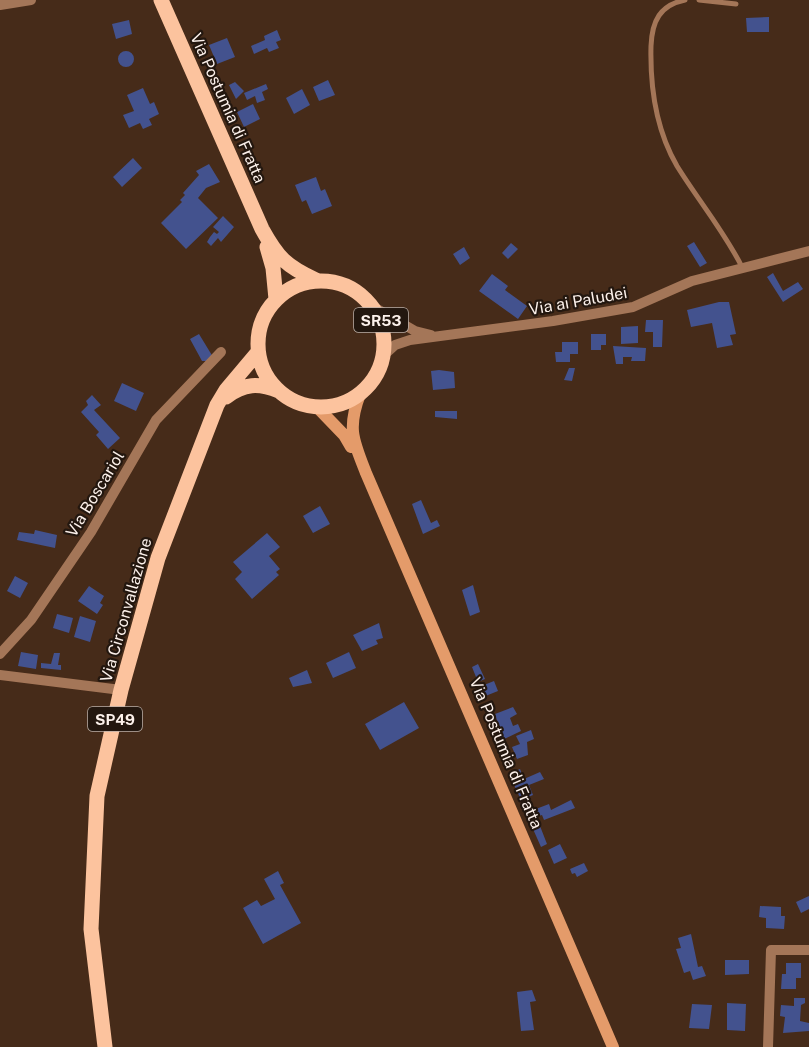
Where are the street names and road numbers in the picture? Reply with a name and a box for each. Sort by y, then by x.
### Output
street label: Via Postumia di Fratta [186,30,270,186]
street label: Via ai Paludei [527,283,629,319]
road number: SR53 [354,308,408,332]
street label: Via Boscariol [62,447,128,540]
street label: Via Circonvallazione [96,536,156,684]
street label: Via Postumia di Fratta [466,675,546,831]
road number: SP49 [88,707,142,731]

